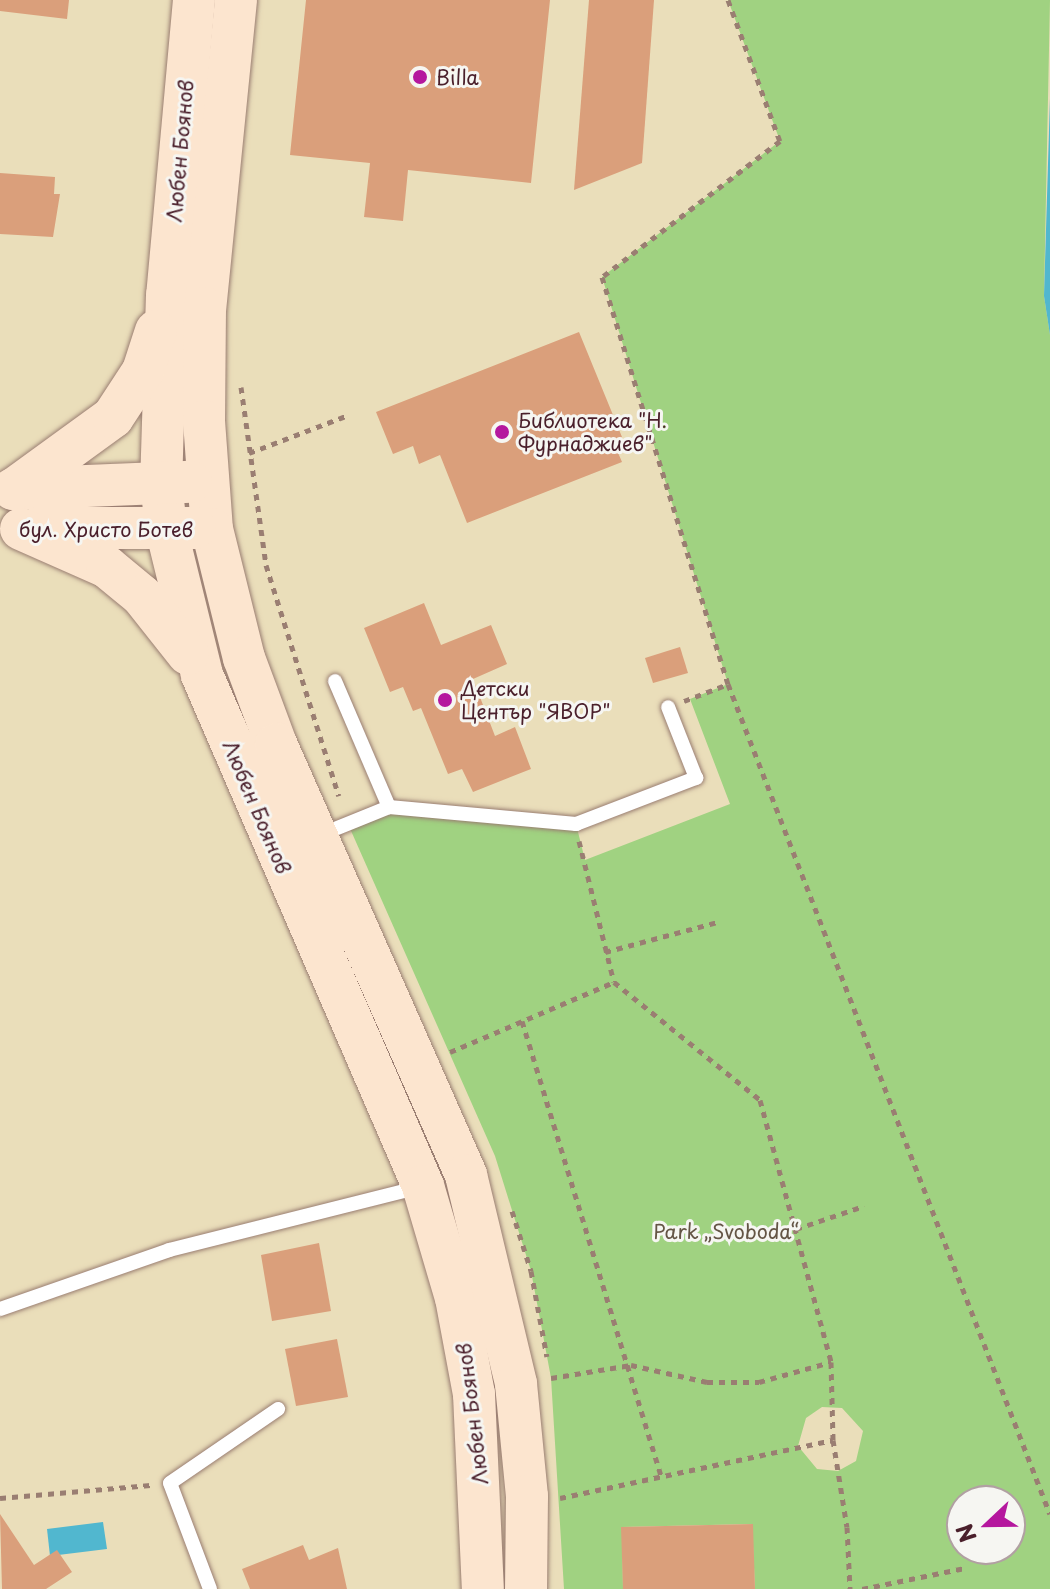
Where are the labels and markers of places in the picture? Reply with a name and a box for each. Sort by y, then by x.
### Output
place label: Billa [436,65,479,89]
marker: Billa [411,68,429,86]
place label: Библиотека "Н. Фурнаджиев" [518,408,667,455]
marker: Библиотека "Н. Фурнаджиев" [493,423,511,441]
place label: Детски Център "ЯВОР" [461,676,611,723]
marker: Детски Център "ЯВОР" [436,691,454,709]

